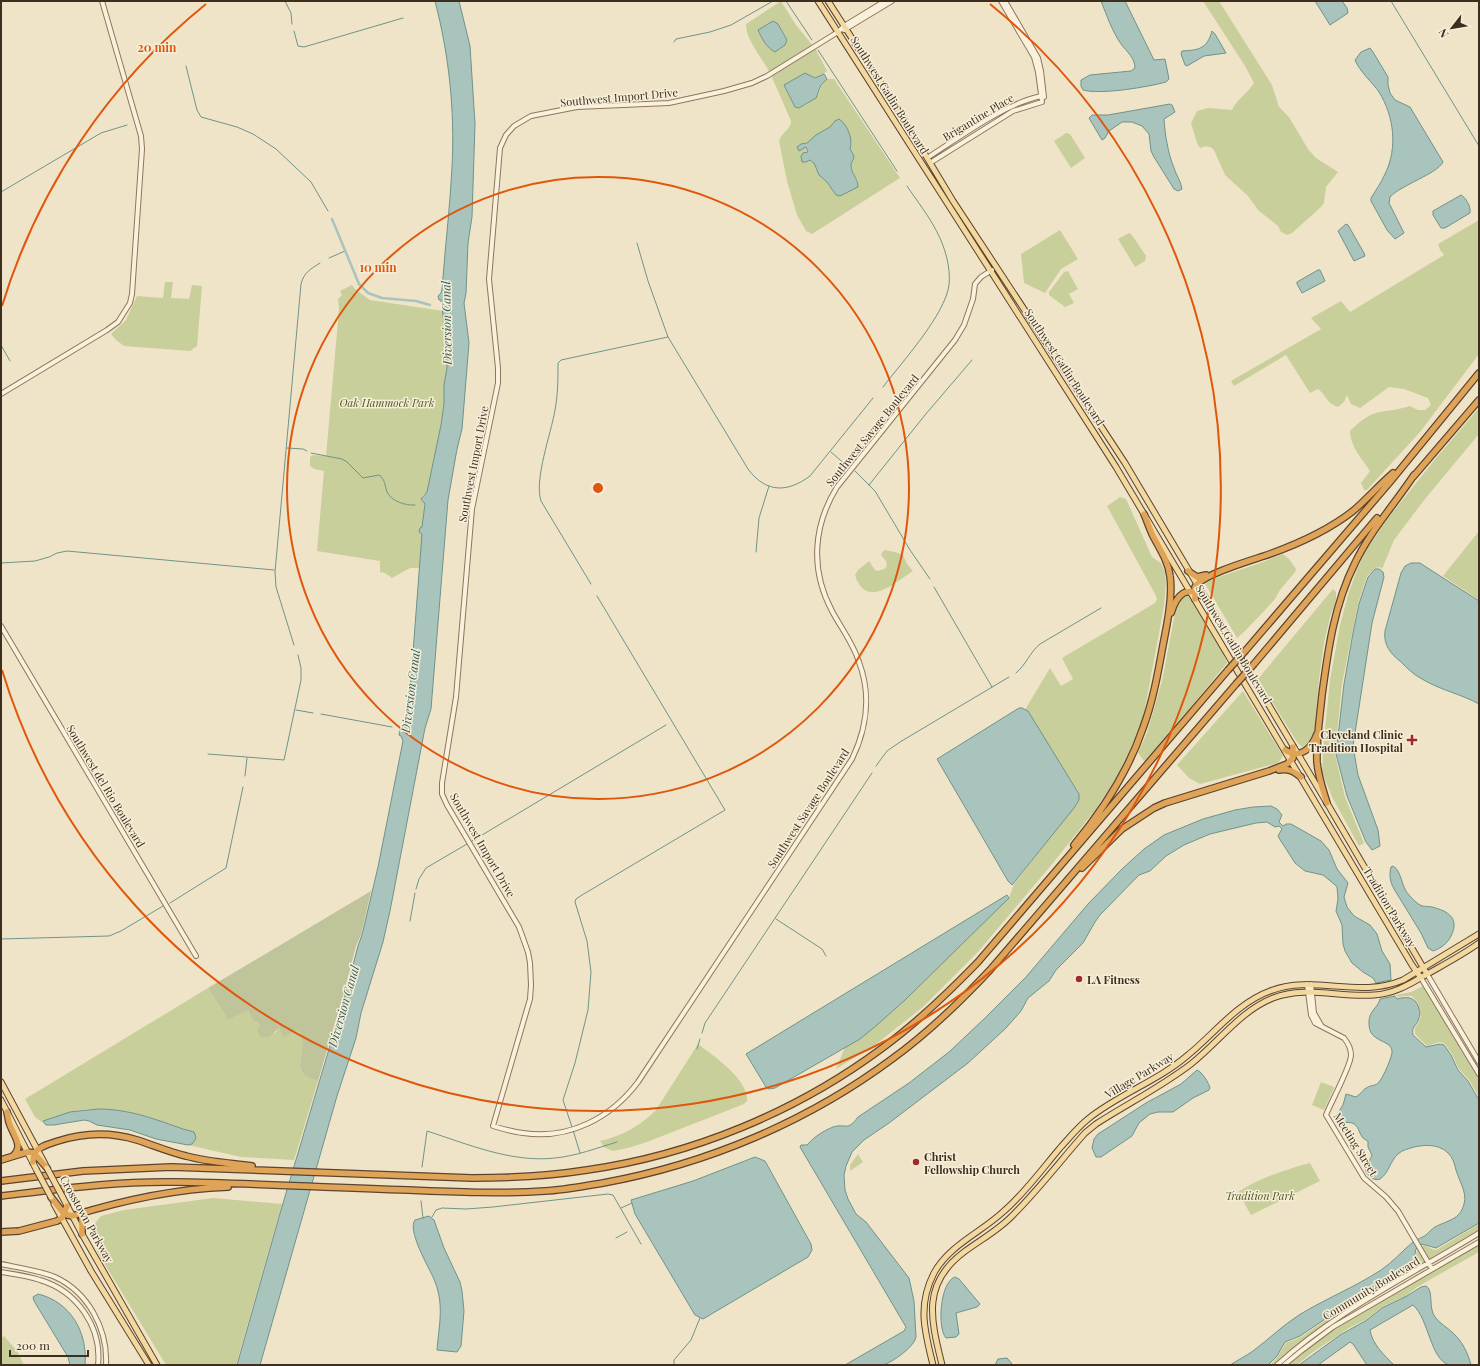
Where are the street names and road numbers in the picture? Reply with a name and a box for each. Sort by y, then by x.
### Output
street label: Southwest Gatlin Boulevard [848,33,933,157]
street label: Southwest Import Drive [560,84,679,110]
street label: Brigantine Place [940,90,1017,144]
street label: Southwest Gatlin Boulevard [1022,306,1109,429]
street label: Southwest Savage Boulevard [822,370,922,489]
street label: Southwest Import Drive [454,404,492,523]
street label: Southwest Gatlin Boulevard [1192,582,1276,707]
street label: Southwest del Rio Boulevard [63,722,149,851]
street label: Southwest Savage Boulevard [764,745,853,871]
street label: Southwest Import Drive [447,790,519,900]
street label: Tradition Parkway [1360,864,1420,950]
street label: Village Parkway [1101,1048,1176,1102]
street label: Meeting Street [1331,1109,1382,1179]
street label: Crosstown Parkway [57,1173,117,1266]
street label: Community Boulevard [1320,1253,1423,1323]

